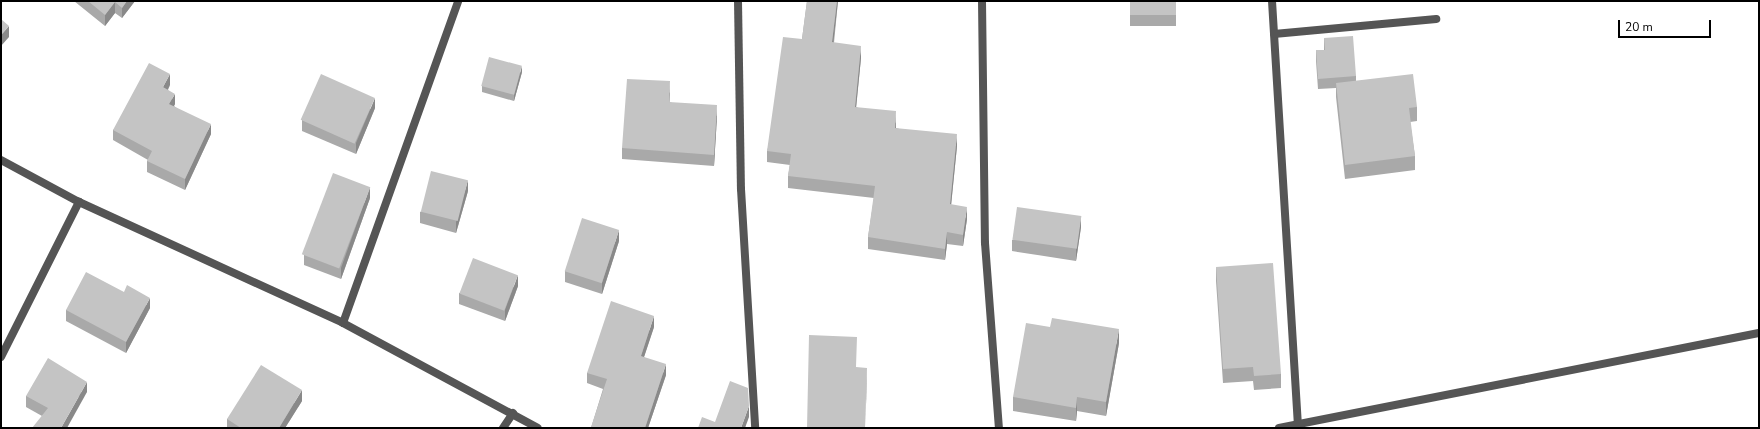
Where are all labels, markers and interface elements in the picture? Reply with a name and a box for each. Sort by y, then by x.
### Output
scale bar [1620,12,1713,38]
text: 20 m [1625,19,1653,35]

